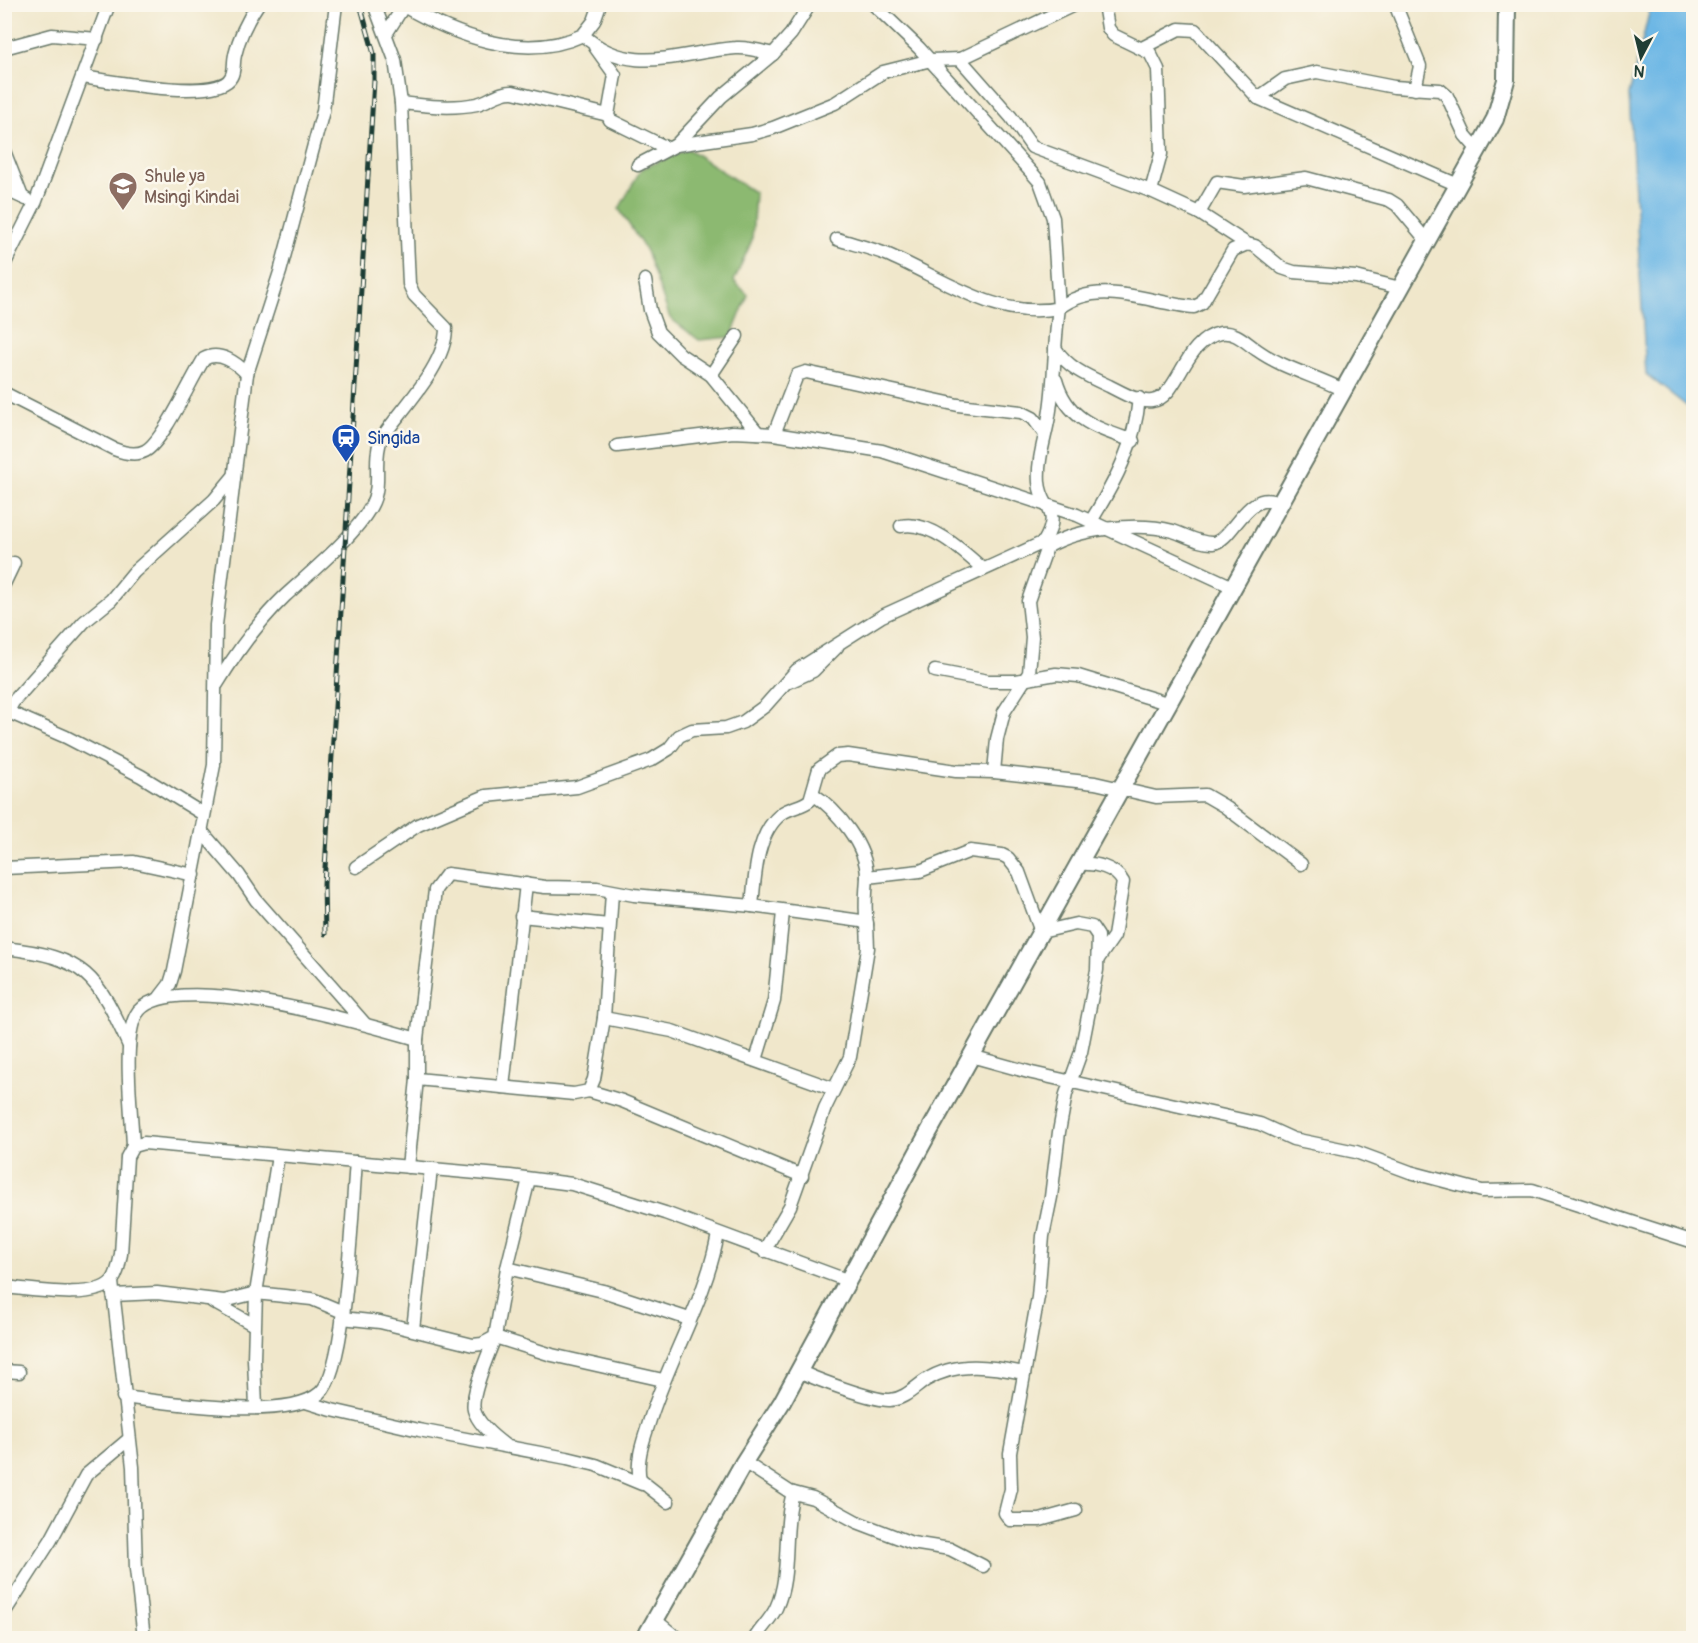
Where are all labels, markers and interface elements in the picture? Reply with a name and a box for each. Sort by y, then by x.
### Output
north arrow [1611,27,1671,87]
text: N [1633,60,1646,81]
place label: Shule ya Msingi Kindai [144,165,239,209]
school or university icon: Shule ya Msingi Kindai [107,170,139,212]
station icon: Singida [330,422,362,464]
place label: Singida [367,427,420,450]

